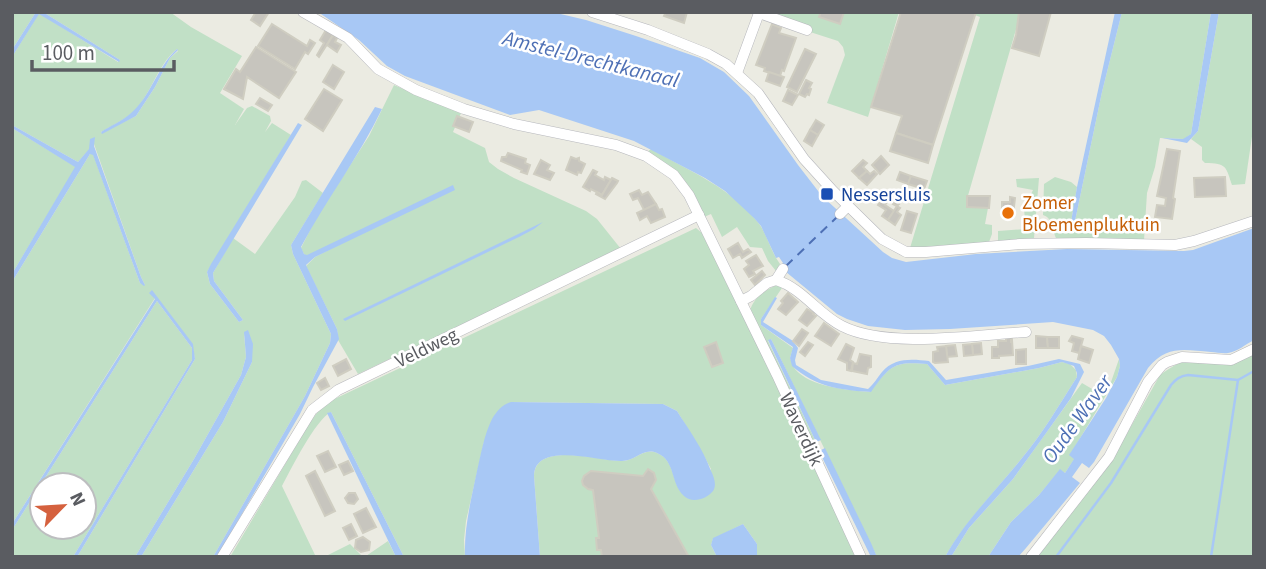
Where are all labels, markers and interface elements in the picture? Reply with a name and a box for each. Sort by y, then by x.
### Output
water label: Amstel-Drechtkanaal [498,22,683,96]
scale bar [32,28,173,72]
text: 100 m [42,38,95,68]
place label: Nessersluis [841,182,930,209]
marker: Nessersluis [819,186,835,202]
place label: Zomer Bloemenpluktuin [1022,190,1160,239]
marker: Zomer Bloemenpluktuin [1000,205,1016,221]
street label: Veldweg [391,321,463,375]
water label: Oude Waver [1034,368,1120,470]
street label: Waverdijk [772,389,830,471]
north arrow [28,471,98,541]
text: N [62,488,92,511]

